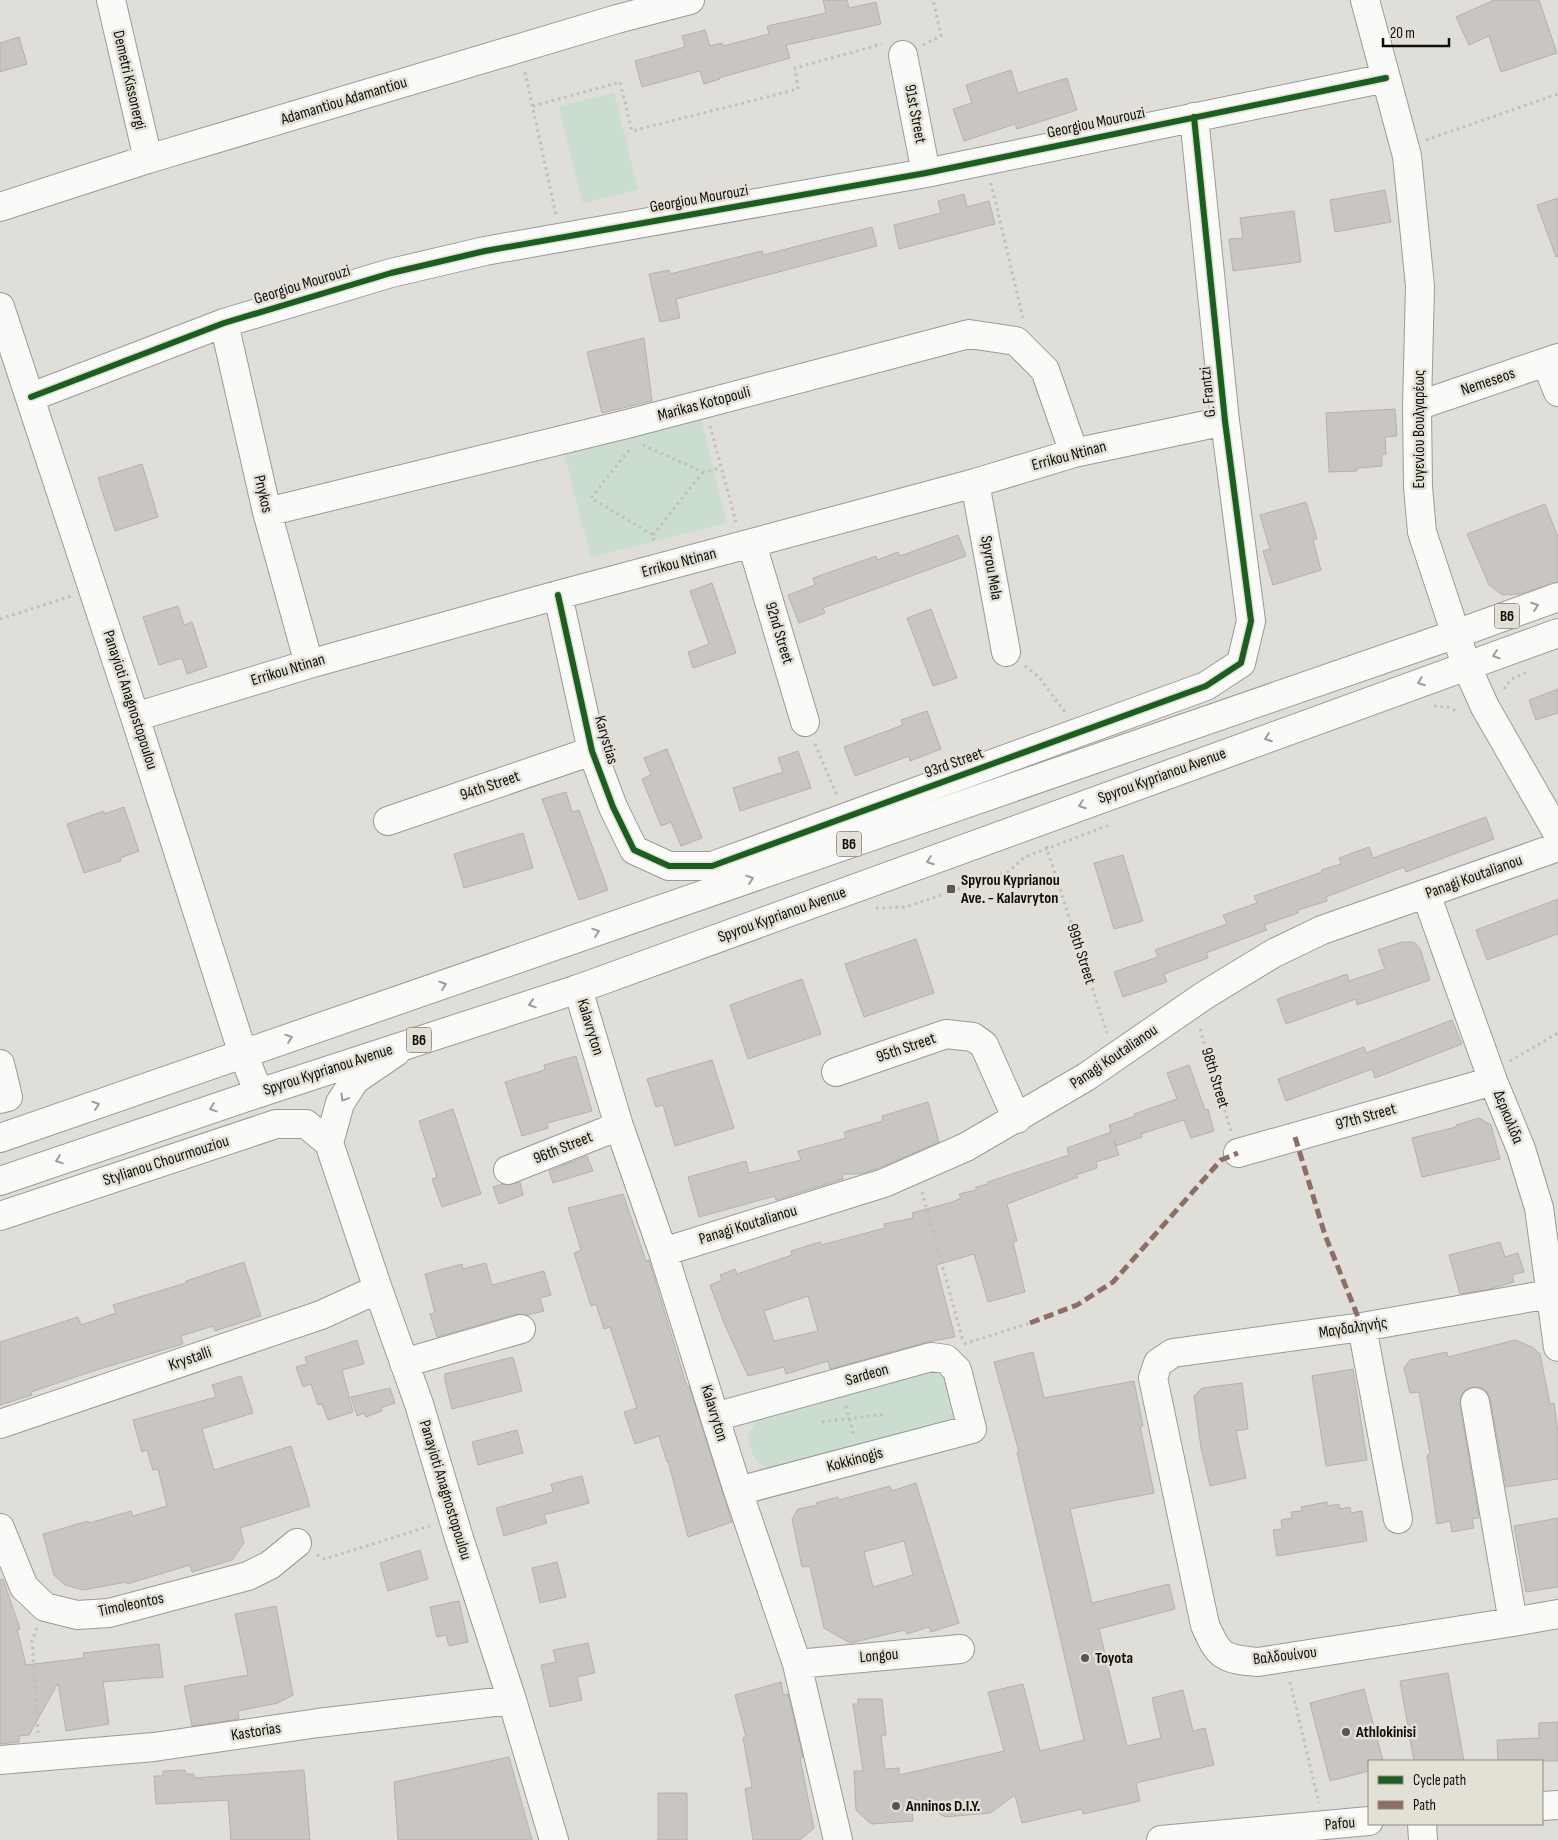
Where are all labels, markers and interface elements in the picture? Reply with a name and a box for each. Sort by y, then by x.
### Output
scale bar [1383,15,1449,47]
text: 20 m [1390,24,1415,43]
street label: Demetri Kissonergi [108,29,150,131]
street label: Adamantiou Adamantiou [278,73,409,129]
street label: 91st Street [900,83,930,145]
street label: Georgiou Mourouzi [1045,103,1147,143]
street label: Georgiou Mourouzi [648,181,750,217]
street label: Georgiou Mourouzi [252,261,352,309]
street label: Nemeseos [1458,364,1518,400]
street label: G. Frantzi [1196,366,1220,418]
street label: Ευγενίου Βουλγαρέως [1410,370,1429,488]
street label: Marikas Kotopouli [656,383,752,425]
street label: Errikou Ntinan [1030,437,1108,475]
street label: Pnykos [249,473,277,515]
street label: Spyrou Mela [976,534,1006,602]
street label: Errikou Ntinan [640,544,718,582]
street label: 92nd Street [761,600,797,666]
one-way arrow [1530,602,1539,612]
road number: B6 [1494,604,1520,628]
street label: Panayioti Anagnostopoulou [99,628,161,772]
one-way arrow [1492,649,1500,659]
street label: Errikou Ntinan [249,650,327,690]
one-way arrow [1417,676,1426,686]
street label: Karystias [590,713,622,767]
one-way arrow [1264,732,1273,742]
street label: 93rd Street [922,744,986,782]
street label: Spyrou Kyprianou Avenue [1095,744,1229,808]
street label: 94th Street [458,767,522,805]
one-way arrow [1079,799,1087,809]
road number: B6 [836,832,862,856]
street label: Panagi Koutalianou [1423,851,1525,903]
one-way arrow [926,855,935,865]
place label: Spyrou Kyprianou Ave. - Kalavryton [960,871,1060,908]
one-way arrow [745,874,753,884]
street label: Spyrou Kyprianou Avenue [715,883,849,947]
marker: Spyrou Kyprianou Ave. - Kalavryton [945,883,957,895]
street label: 99th Street [1062,921,1100,987]
one-way arrow [591,928,600,938]
one-way arrow [438,981,446,991]
street label: Kalavryton [572,997,608,1057]
one-way arrow [528,998,537,1008]
street label: Panagi Koutalianou [1067,1021,1161,1093]
road number: B6 [406,1028,432,1052]
street label: 95th Street [874,1029,938,1067]
one-way arrow [284,1034,293,1044]
street label: Spyrou Kyprianou Avenue [261,1040,395,1100]
street label: 98th Street [1197,1046,1233,1111]
street label: Δερκυλίδα [1489,1088,1527,1147]
one-way arrow [340,1093,350,1102]
street label: 97th Street [1334,1099,1398,1135]
one-way arrow [91,1101,99,1111]
one-way arrow [210,1103,218,1113]
street label: 96th Street [531,1128,595,1168]
street label: Stylianou Chourmouziou [101,1132,231,1190]
one-way arrow [56,1155,64,1165]
street label: Panagi Koutalianou [697,1201,799,1249]
street label: Μαγδαληνής [1318,1313,1388,1343]
street label: Krystalli [166,1343,214,1375]
street label: Sardeon [843,1360,891,1390]
street label: Kalavryton [696,1383,732,1443]
street label: Panayioti Anagnostopoulou [415,1418,475,1562]
street label: Kokkinogis [825,1443,885,1477]
street label: Timoleontos [96,1589,166,1621]
street label: Βαλδουίνου [1252,1643,1318,1669]
street label: Longou [859,1645,899,1667]
place label: Toyota [1095,1649,1133,1668]
marker: Toyota [1079,1652,1091,1664]
street label: Kastorias [230,1719,282,1745]
place label: Athlokinisi [1355,1723,1416,1742]
marker: Athlokinisi [1340,1726,1352,1738]
legend [1368,1760,1543,1825]
text: Cycle path [1413,1771,1466,1790]
text: Path [1413,1796,1436,1815]
place label: Anninos D.I.Y. [905,1797,981,1816]
marker: Anninos D.I.Y. [890,1800,902,1812]
street label: Pafou [1324,1813,1356,1835]

